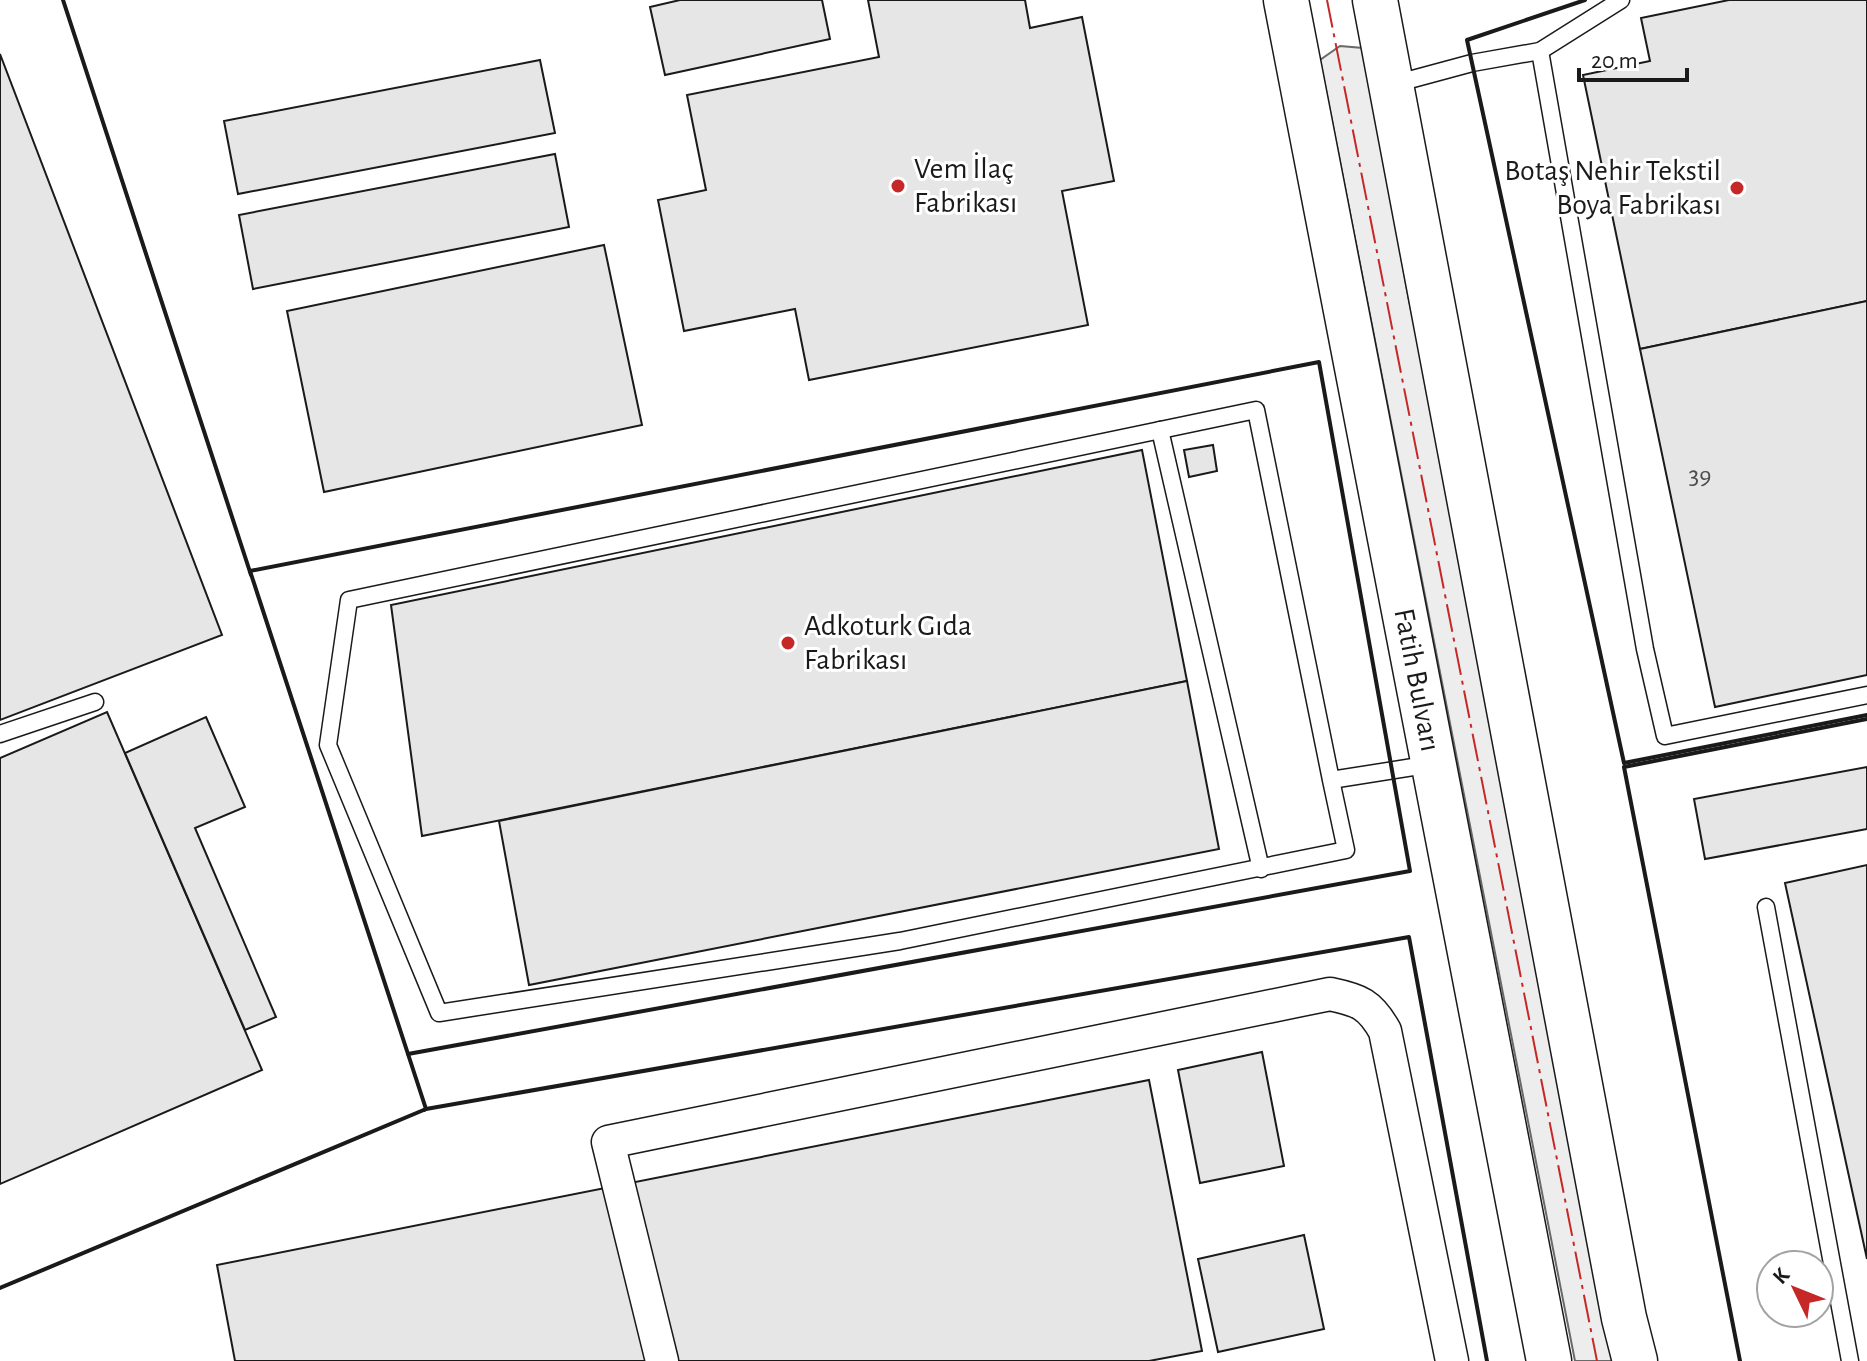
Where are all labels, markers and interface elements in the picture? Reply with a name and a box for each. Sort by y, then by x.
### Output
scale bar [1579,32,1687,82]
text: 20 m [1591,49,1638,73]
place label: Vem İlaç Fabrikası [914,152,1017,218]
place label: Botaş Nehir Tekstil Boya Fabrikası [1504,156,1721,220]
marker: Vem İlaç Fabrikası [889,177,907,195]
marker: Botaş Nehir Tekstil Boya Fabrikası [1728,179,1746,197]
house number: 39 [1689,463,1711,489]
street label: Fatih Bulvarı [1388,606,1446,754]
place label: Adkoturk Gıda Fabrikası [804,611,972,675]
marker: Adkoturk Gıda Fabrikası [779,634,797,652]
north arrow [1755,1249,1835,1329]
text: K [1769,1263,1794,1288]

